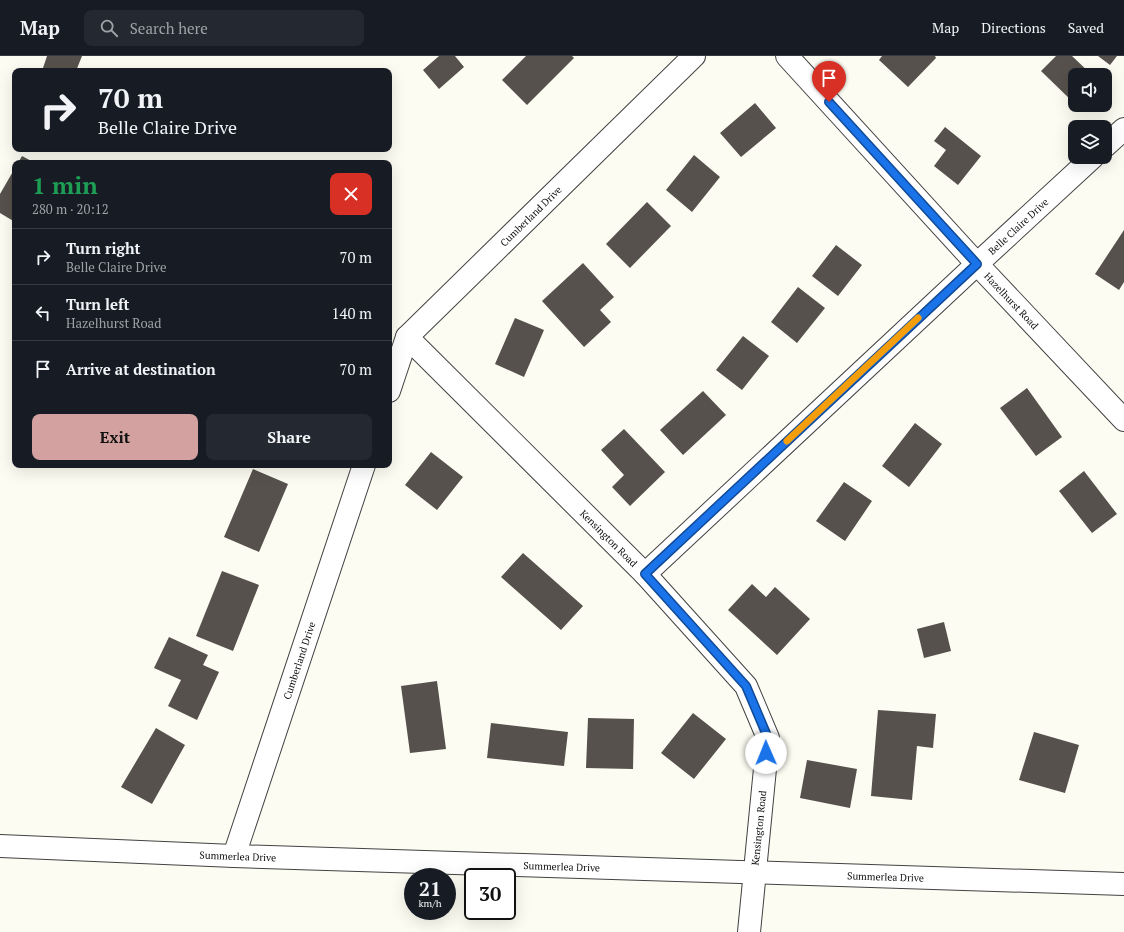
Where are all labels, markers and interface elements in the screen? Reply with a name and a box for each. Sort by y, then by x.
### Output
search box [84,10,364,46]
text: Map [20,15,60,40]
icon: search [98,17,120,39]
text: Search here [130,18,208,38]
text: Map [932,18,959,37]
text: Directions [981,18,1046,37]
text: Saved [1068,18,1104,37]
pin [812,61,846,102]
icon: arrive [818,67,840,89]
map controls [1068,68,1112,164]
button: sound [1068,68,1112,112]
text: 70 m [98,79,163,116]
icon: right [32,84,84,136]
text: Belle Claire Drive [98,115,237,139]
button: layers [1068,120,1112,164]
text: 1 min [32,169,98,201]
button: close [330,173,372,215]
street label: Cumberland Drive [497,183,564,249]
street label: Belle Claire Drive [985,195,1051,257]
text: 280 m · 20:12 [32,200,109,218]
text: Turn right [66,238,141,258]
icon: right [32,246,54,268]
text: 70 m [339,247,372,267]
text: Belle Claire Drive [66,258,167,276]
street label: Hazelhurst Road [982,269,1042,332]
text: Turn left [66,294,130,314]
icon: left [32,302,54,324]
text: 140 m [331,303,372,323]
text: Hazelhurst Road [66,314,161,332]
icon: arrive [32,358,54,380]
text: Arrive at destination [66,359,216,379]
text: 70 m [339,359,372,379]
button: Exit [32,414,198,460]
button: Share [206,414,372,460]
street label: Kensington Road [578,507,641,570]
street label: Cumberland Drive [280,620,318,701]
position arrow [745,732,787,774]
street label: Kensington Road [749,789,769,866]
street label: Summerlea Drive [199,848,276,864]
street label: Summerlea Drive [523,859,600,874]
speed limit sign: 30 [464,868,516,920]
street label: Summerlea Drive [847,869,924,884]
text: 21 [419,875,441,902]
text: km/h [418,897,442,910]

